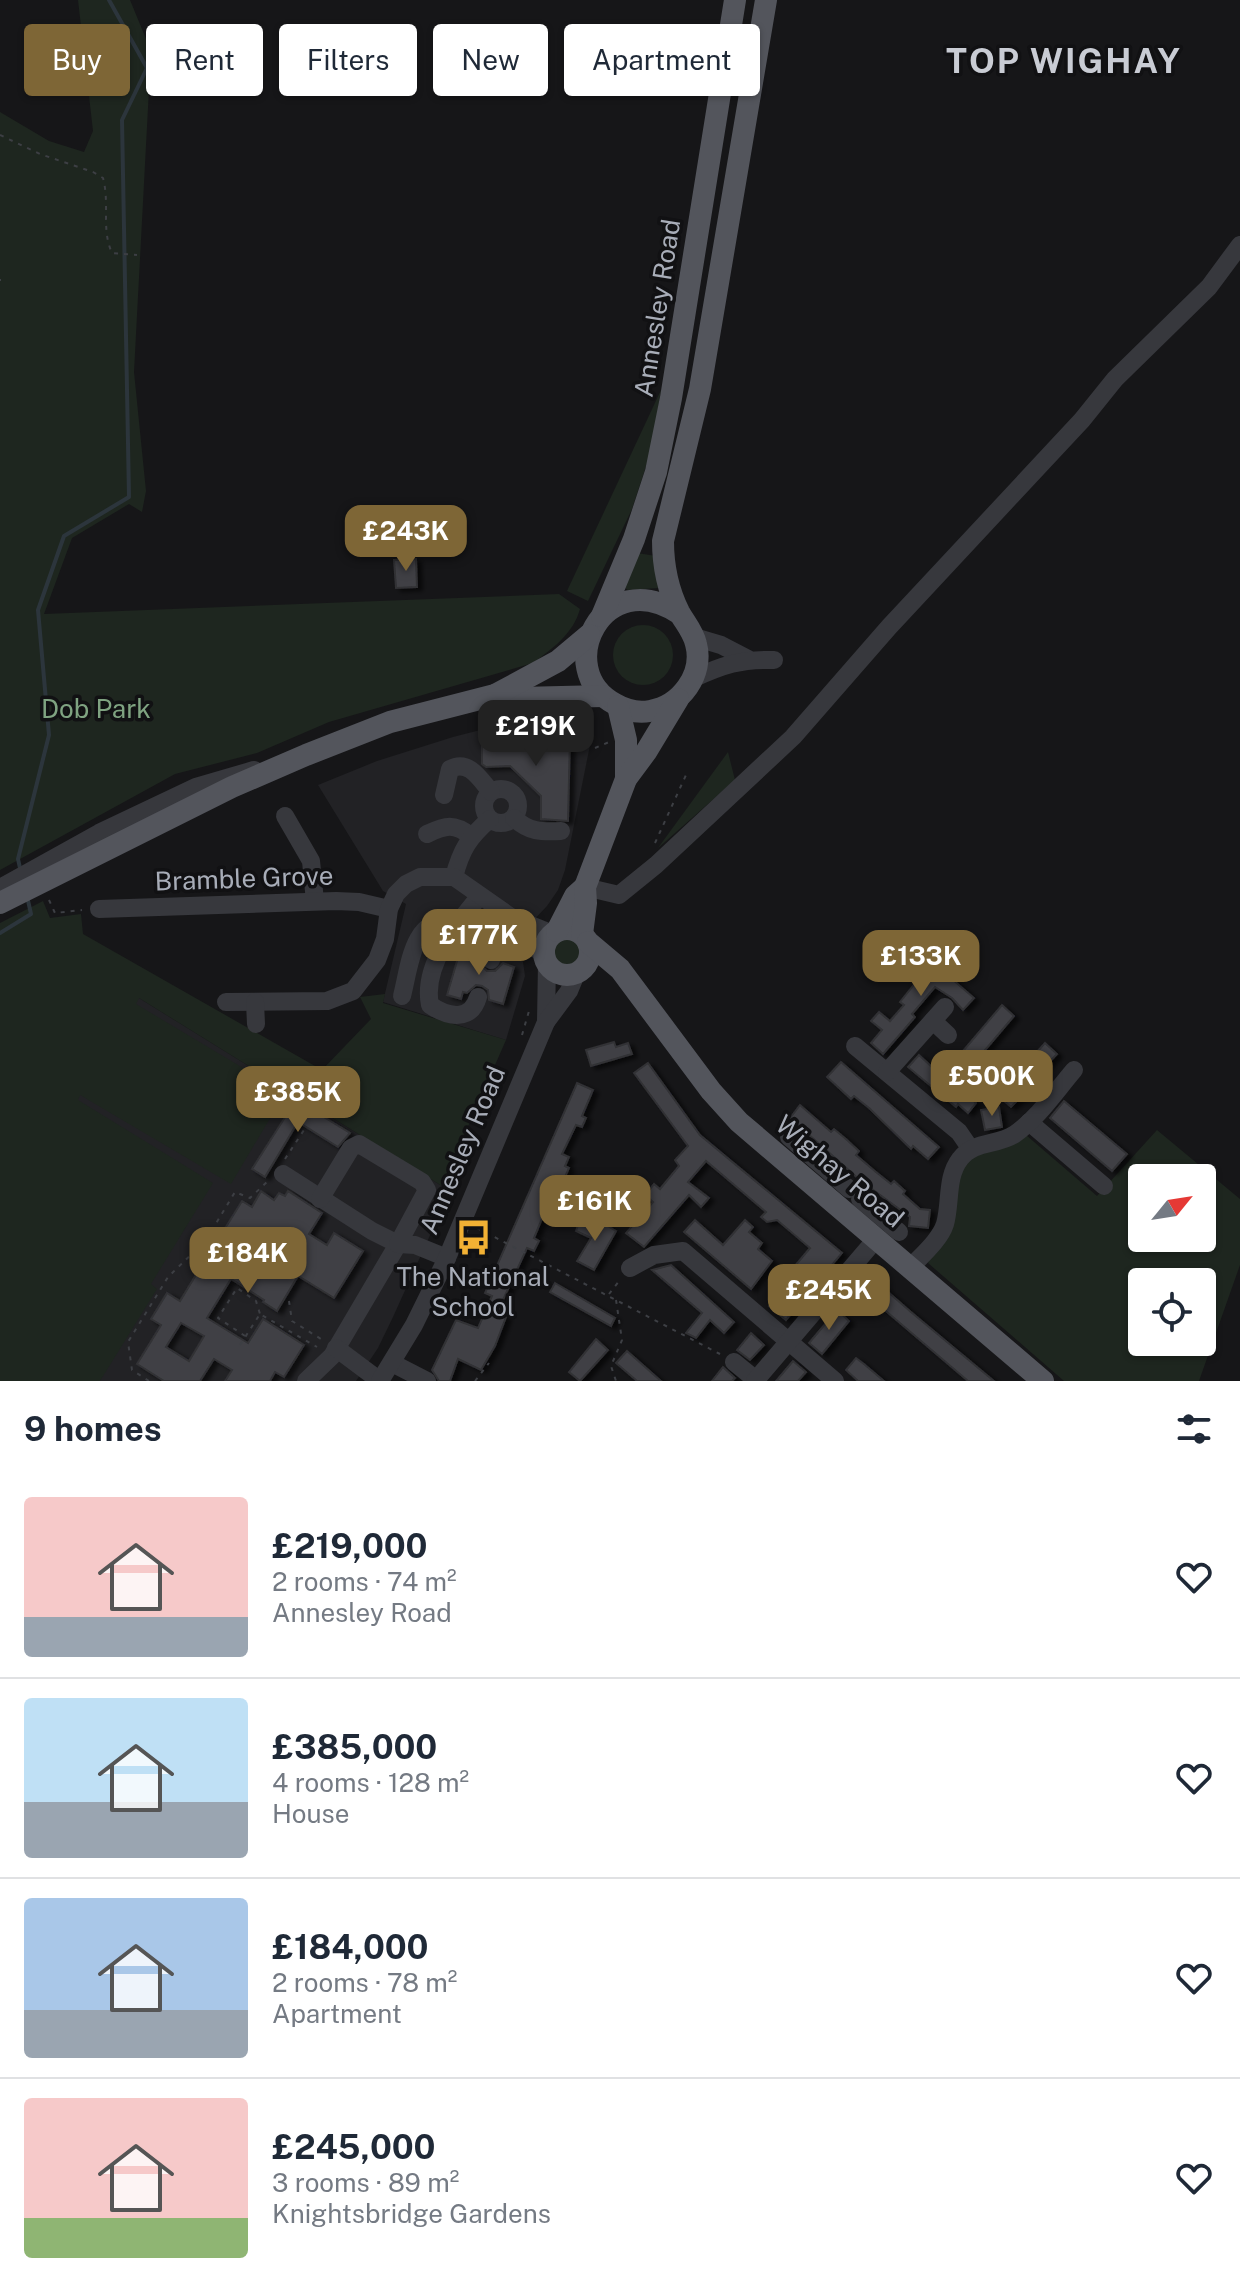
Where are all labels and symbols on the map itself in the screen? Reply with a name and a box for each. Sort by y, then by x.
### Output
district label: TOP WIGHAY [946,41,1182,81]
street label: Annesley Road [628,217,686,399]
pin: £243K [350,505,462,573]
park label: Dob Park [41,693,151,724]
pin: £219K [480,700,592,768]
street label: Bramble Grove [154,859,334,897]
pin: £177K [423,909,535,977]
pin: £133K [865,930,977,998]
pin: £500K [936,1050,1048,1118]
street label: Annesley Road [413,1061,511,1239]
pin: £385K [242,1066,354,1134]
street label: Wighay Road [770,1108,910,1234]
north arrow [1128,1164,1216,1252]
pin: £161K [539,1175,651,1243]
bus stop icon: The National School [454,1218,492,1256]
pin: £184K [192,1227,304,1295]
place label: The National School [396,1261,550,1322]
pin: £245K [773,1264,885,1332]

